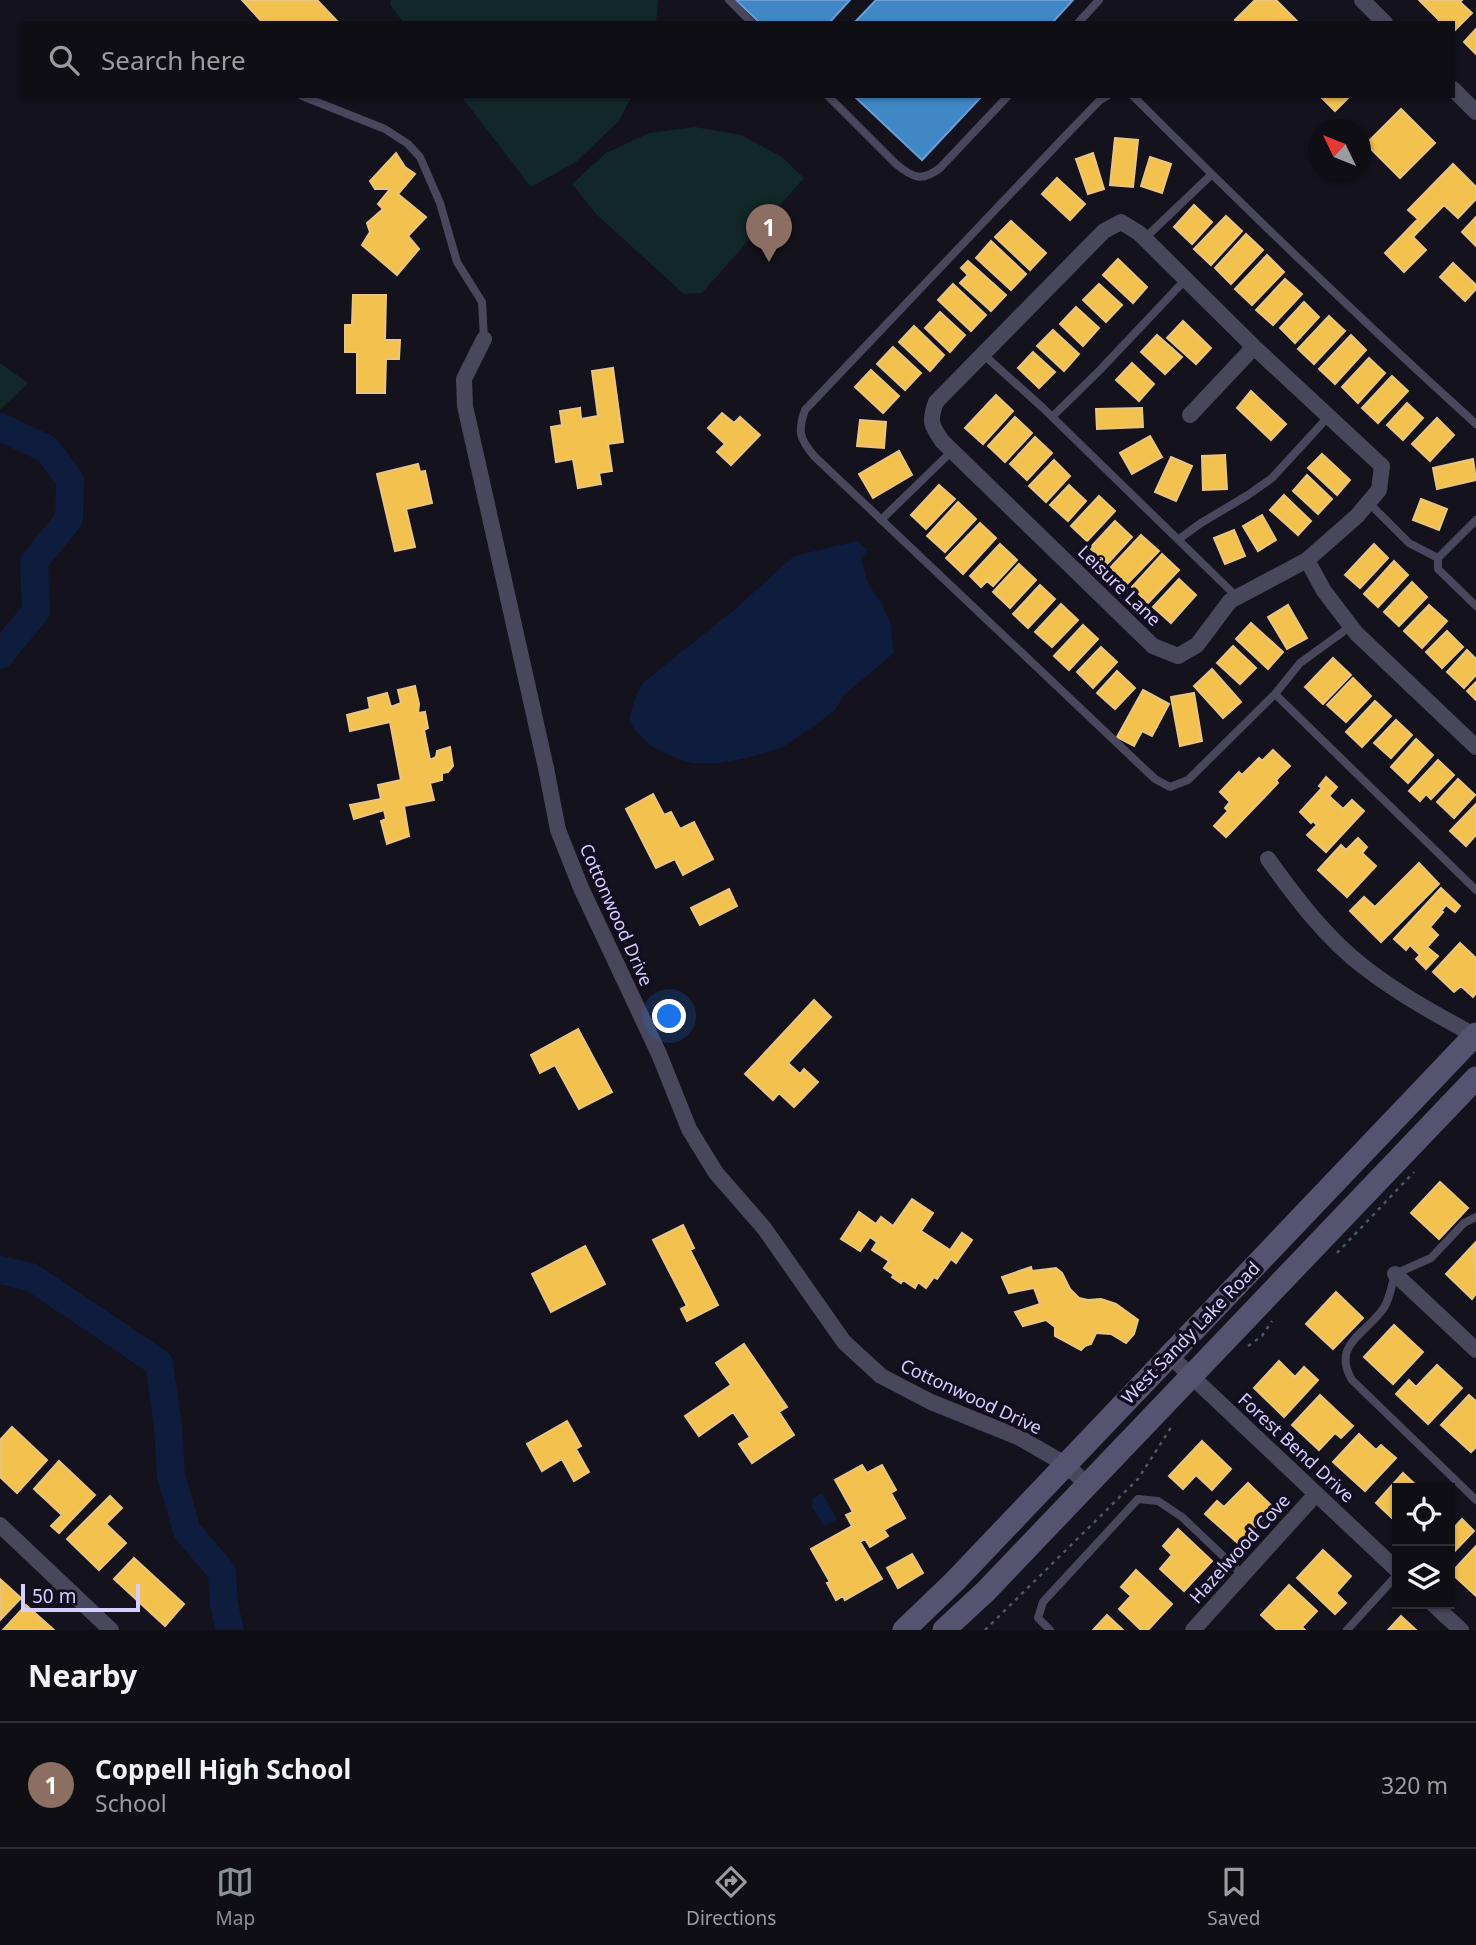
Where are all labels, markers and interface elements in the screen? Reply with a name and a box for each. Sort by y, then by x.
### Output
search box [21,21,1455,98]
icon: search [45,41,83,79]
text: Search here [101,42,246,78]
north arrow [1308,119,1371,182]
pin: 1 [746,204,792,262]
street label: Leisure Lane [1073,540,1166,631]
street label: Cottonwood Drive [575,840,659,990]
your location [652,999,686,1033]
street label: West Sandy Lake Road [1116,1256,1265,1409]
street label: Cottonwood Drive [897,1353,1046,1439]
street label: Forest Bend Drive [1233,1387,1360,1507]
map controls [1392,1483,1455,1609]
button: locate [1392,1483,1455,1546]
street label: Hazelwood Cove [1184,1488,1295,1608]
button: layers [1392,1546,1455,1609]
scale bar [21,1581,140,1613]
text: 50 m [32,1583,76,1609]
text: Nearby [28,1655,137,1696]
text: Coppell High School [95,1751,351,1787]
text: 1 [44,1769,58,1801]
text: 320 m [1381,1769,1448,1801]
text: School [95,1787,167,1819]
tab: Map [216,1863,255,1931]
tab: Directions [686,1863,776,1931]
tab: Saved [1207,1863,1260,1931]

